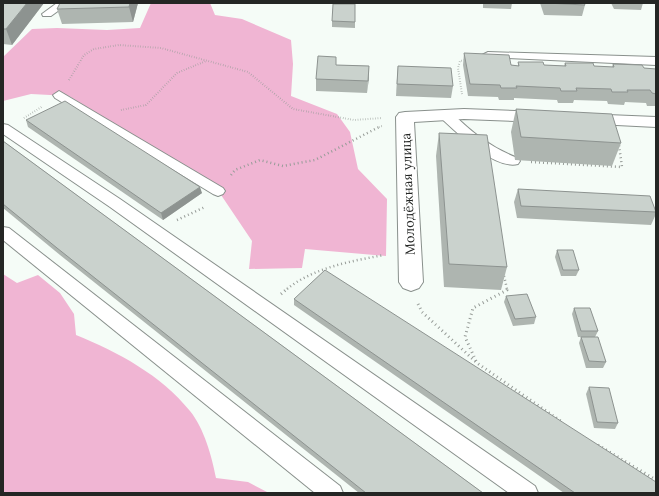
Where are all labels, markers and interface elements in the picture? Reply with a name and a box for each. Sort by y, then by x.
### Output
street label: Молодёжная улица [397,132,419,255]

